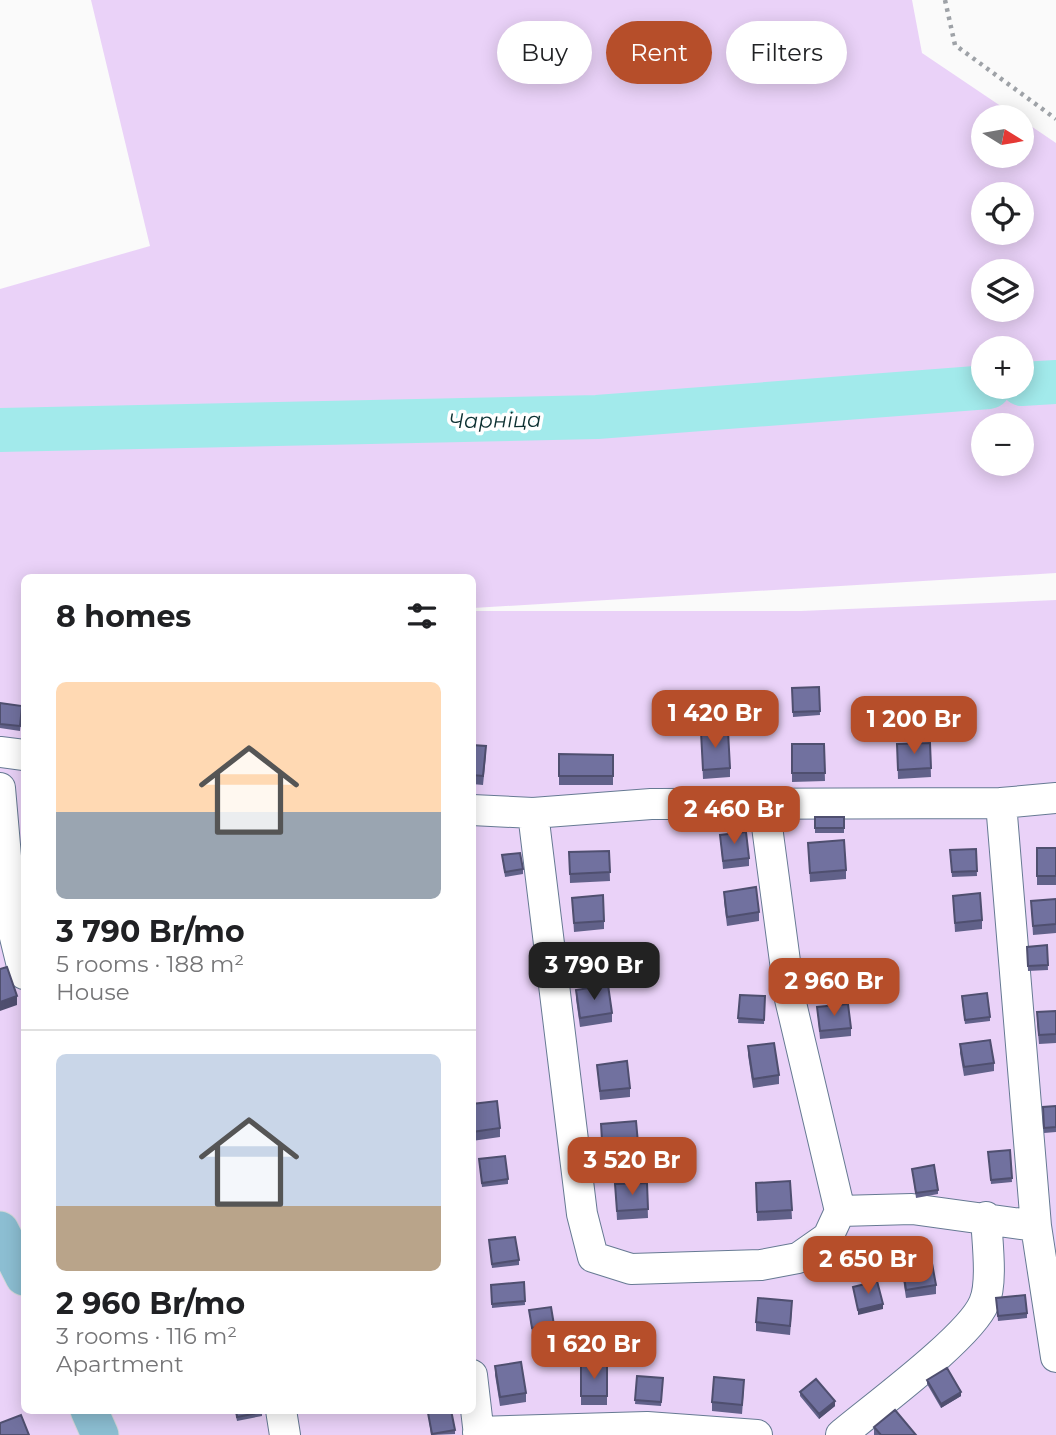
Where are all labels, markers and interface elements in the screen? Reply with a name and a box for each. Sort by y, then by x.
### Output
chip: Buy [497,21,592,84]
chip: Rent [606,21,712,84]
chip: Filters [726,21,847,84]
north arrow [971,105,1034,168]
map controls [971,105,1034,476]
button: locate [971,182,1034,245]
button: layers [971,259,1034,322]
button: + [971,336,1034,399]
water label: Чарніца [448,407,542,433]
button: − [971,413,1034,476]
icon: filters [403,597,441,635]
text: 8 homes [56,598,191,635]
pin: 1 420 Br [643,690,787,750]
pin: 1 200 Br [842,696,986,756]
text: 1 420 Br [668,699,762,727]
text: 1 200 Br [867,705,961,733]
icon: home [186,727,312,853]
pin: 2 460 Br [662,786,806,846]
text: 2 460 Br [684,795,784,823]
text: 3 790 Br/mo [56,913,245,950]
pin: 3 790 Br [522,942,666,1002]
text: 5 rooms · 188 m² [56,950,244,978]
text: 3 790 Br [545,951,643,979]
pin: 2 960 Br [762,958,906,1018]
text: 2 960 Br [784,967,884,995]
text: House [56,978,130,1006]
icon: home [186,1099,312,1225]
pin: 3 520 Br [560,1138,704,1197]
text: 3 520 Br [584,1146,680,1174]
pin: 2 650 Br [796,1236,940,1296]
text: 2 650 Br [819,1245,917,1273]
text: 2 960 Br/mo [56,1285,245,1322]
text: 3 rooms · 116 m² [56,1322,237,1350]
pin: 1 620 Br [522,1322,666,1381]
text: 1 620 Br [547,1330,641,1358]
text: Apartment [56,1350,184,1378]

